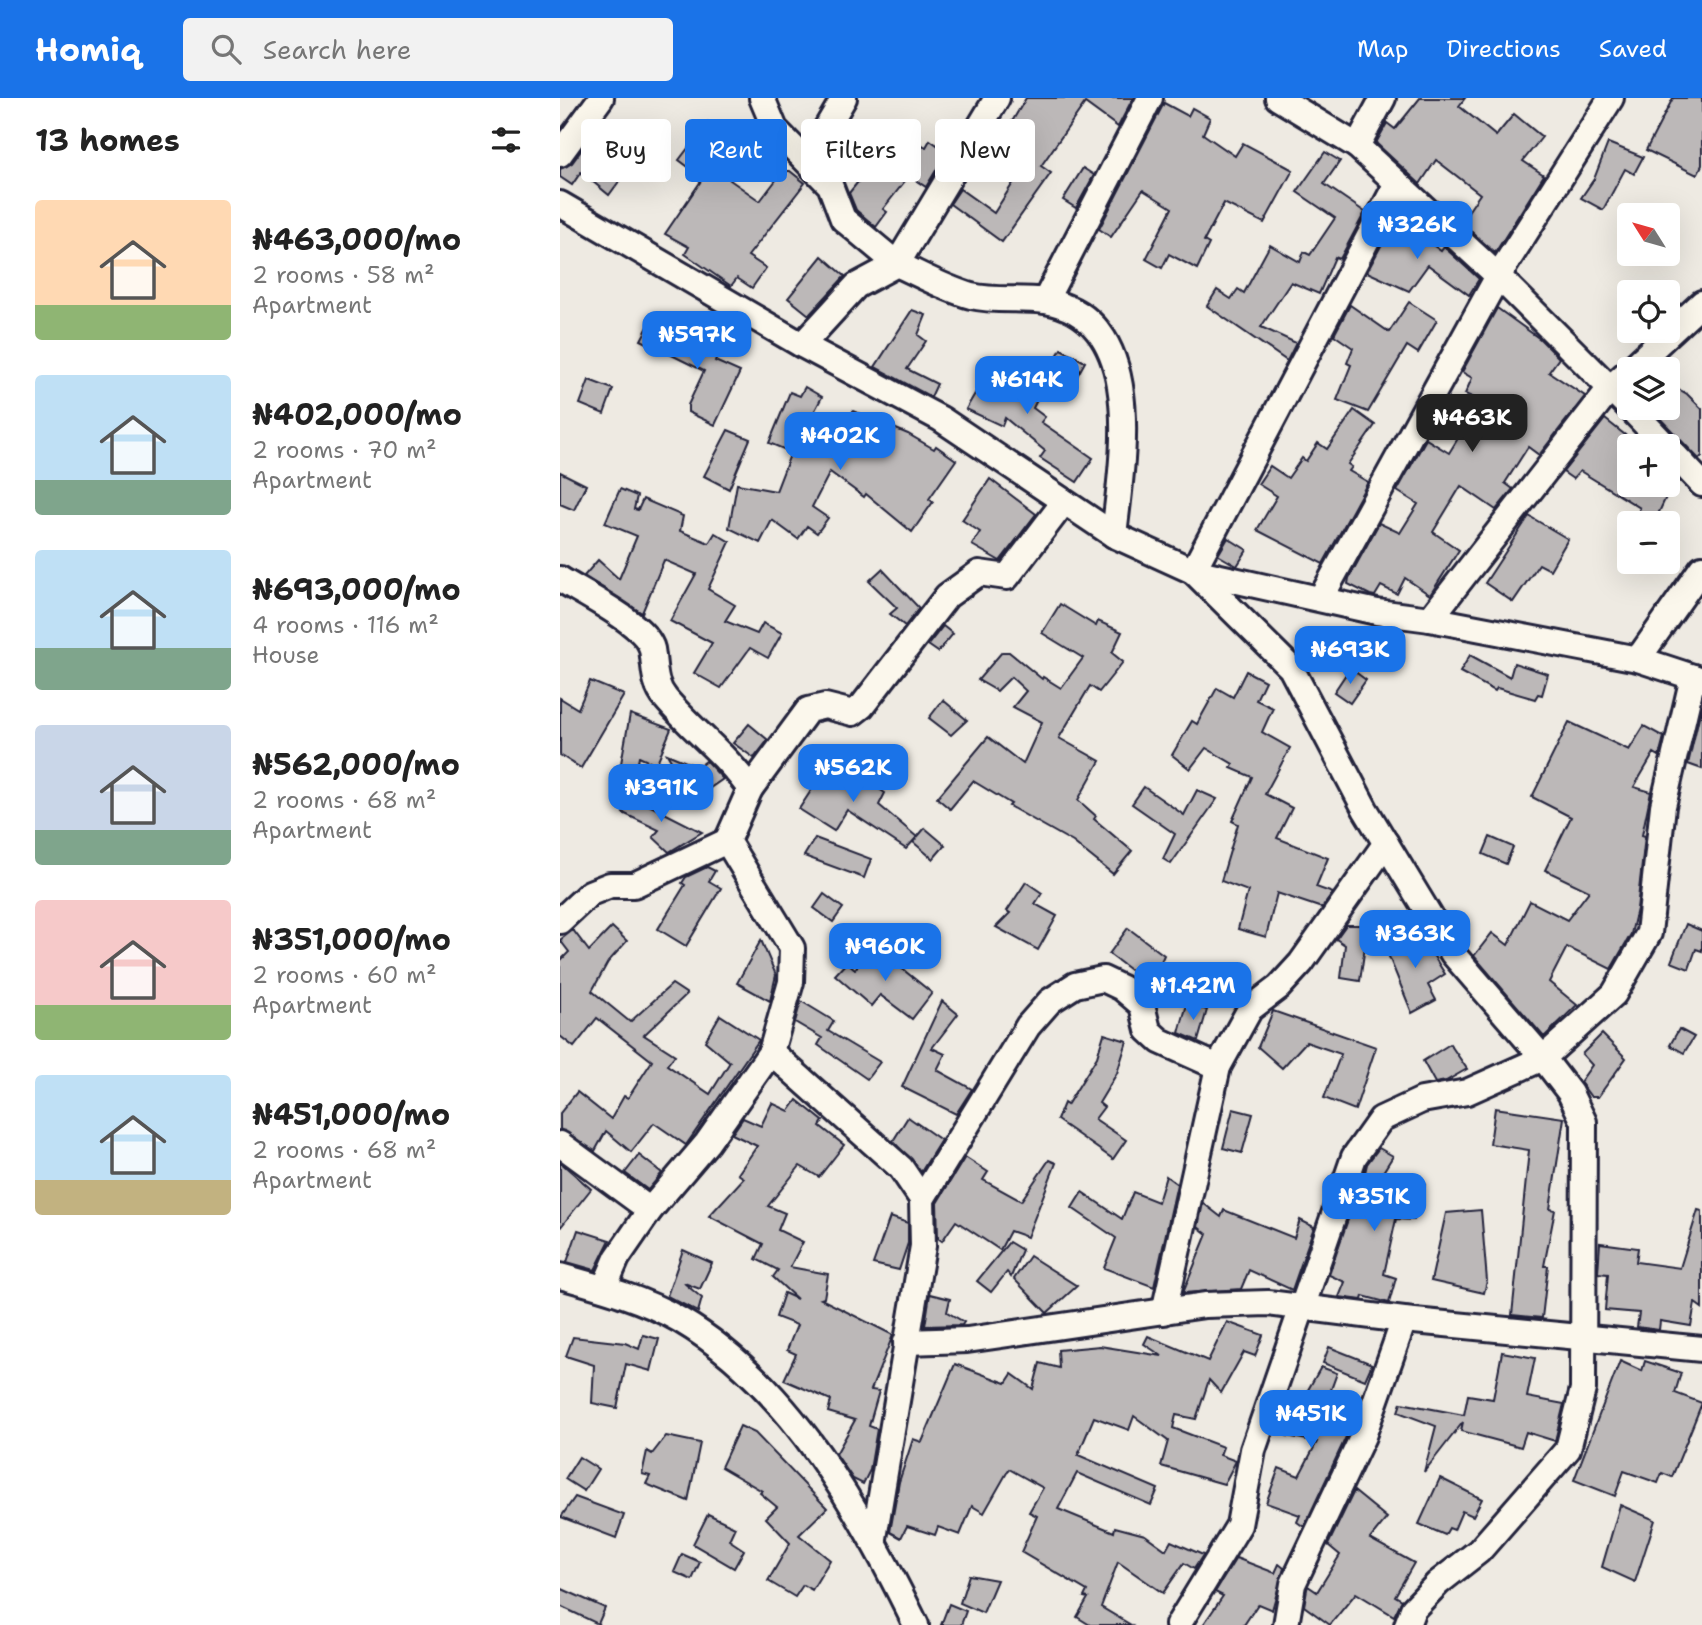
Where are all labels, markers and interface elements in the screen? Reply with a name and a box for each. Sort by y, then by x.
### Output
search box [183,18,673,81]
text: Homiq [35,27,141,72]
icon: search [207,30,245,68]
text: Search here [263,32,411,67]
text: Map [1357,33,1408,65]
text: Directions [1446,33,1561,65]
text: Saved [1599,33,1667,65]
chip: Buy [581,119,671,182]
chip: Rent [685,119,787,182]
chip: Filters [801,119,921,182]
chip: New [935,119,1035,182]
text: 13 homes [35,120,180,161]
icon: filters [487,121,525,159]
pin: ₦326K [1368,202,1466,261]
north arrow [1617,203,1680,266]
map controls [1617,203,1680,574]
text: ₦326K [1378,209,1456,239]
text: ₦463,000/mo [252,219,461,260]
icon: home [91,228,175,312]
text: 2 rooms · 58 m² [252,260,435,290]
button: locate [1617,280,1680,343]
text: Apartment [252,290,372,320]
pin: ₦597K [648,312,746,371]
text: ₦597K [658,319,736,349]
pin: ₦614K [978,356,1076,416]
button: layers [1617,357,1680,420]
text: ₦614K [991,364,1063,394]
text: ₦402,000/mo [252,394,462,435]
pin: ₦463K [1423,394,1521,454]
text: ₦463K [1432,402,1512,432]
icon: home [91,403,175,487]
pin: ₦402K [791,412,889,472]
text: ₦402K [800,420,880,450]
button: + [1617,434,1680,497]
text: 2 rooms · 70 m² [252,435,437,465]
text: Apartment [252,465,372,495]
button: − [1617,511,1680,574]
text: ₦693,000/mo [252,569,461,610]
icon: home [91,578,175,662]
text: 4 rooms · 116 m² [252,610,439,640]
pin: ₦693K [1301,626,1399,686]
text: ₦693K [1311,634,1389,664]
text: House [252,640,320,670]
text: ₦562,000/mo [252,744,460,785]
pin: ₦562K [804,744,902,804]
text: ₦562K [814,752,892,782]
icon: home [91,753,175,837]
pin: ₦391K [612,764,710,824]
text: ₦391K [624,772,698,802]
text: 2 rooms · 68 m² [252,785,436,815]
text: Apartment [252,815,372,845]
pin: ₦363K [1366,910,1464,970]
text: ₦363K [1375,918,1455,948]
text: ₦351,000/mo [252,919,451,960]
pin: ₦960K [836,924,934,983]
icon: home [91,928,175,1012]
text: ₦960K [845,931,925,961]
text: 2 rooms · 60 m² [252,960,437,990]
pin: ₦1.42M [1136,962,1250,1022]
text: ₦1.42M [1150,970,1236,1000]
text: Apartment [252,990,372,1020]
text: ₦451,000/mo [252,1094,450,1135]
icon: home [91,1103,175,1187]
text: 2 rooms · 68 m² [252,1135,436,1165]
text: Apartment [252,1165,372,1195]
pin: ₦351K [1325,1174,1423,1233]
text: ₦351K [1338,1181,1410,1211]
pin: ₦451K [1262,1390,1360,1450]
text: ₦451K [1275,1398,1347,1428]

